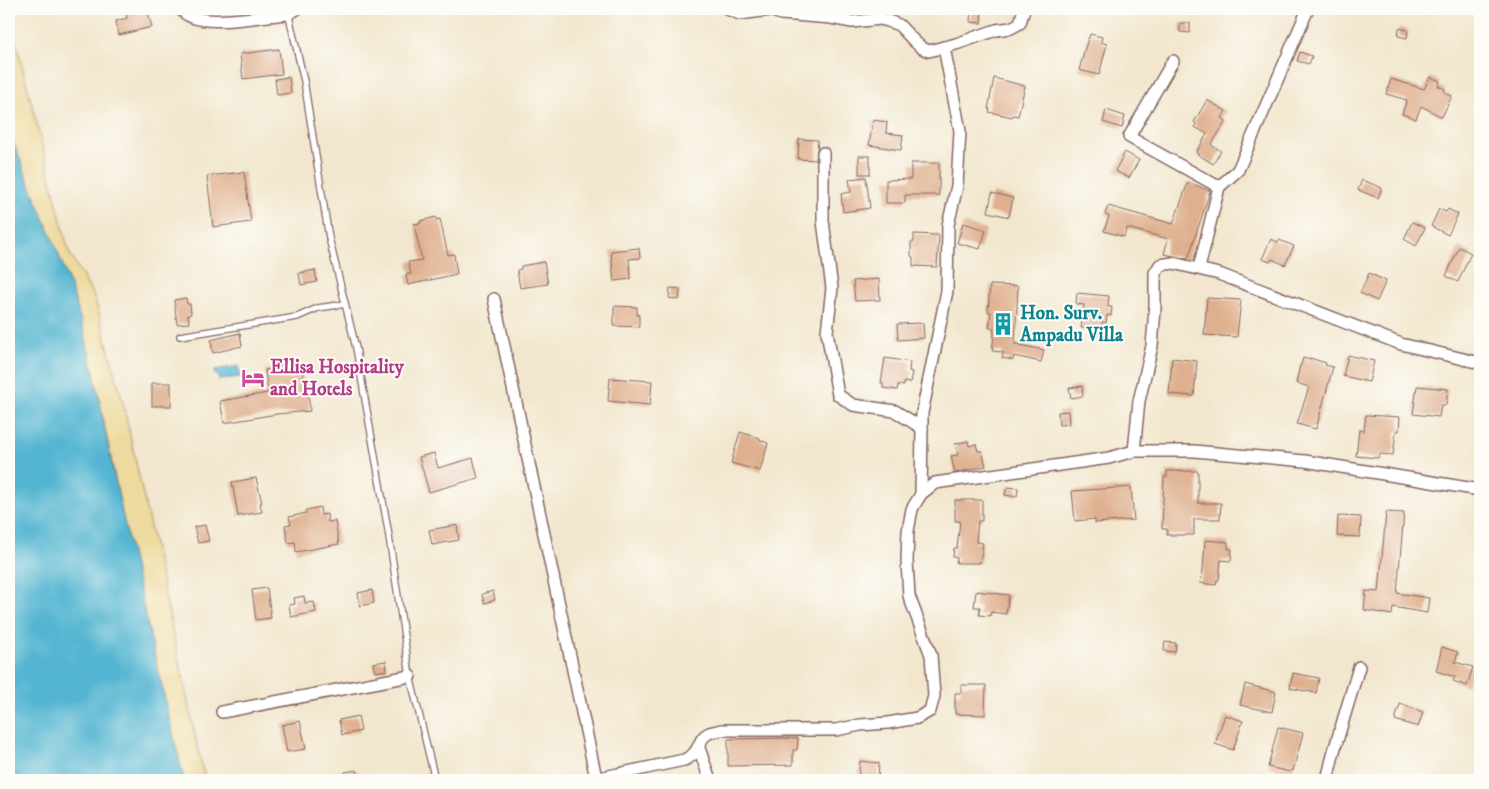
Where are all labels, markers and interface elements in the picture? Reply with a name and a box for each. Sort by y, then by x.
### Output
place label: Hon. Surv. Ampadu Villa [1019,302,1124,347]
building icon: Hon. Surv. Ampadu Villa [990,311,1016,337]
place label: Ellisa Hospitality and Hotels [270,356,405,401]
hotel icon: Ellisa Hospitality and Hotels [240,365,266,391]

